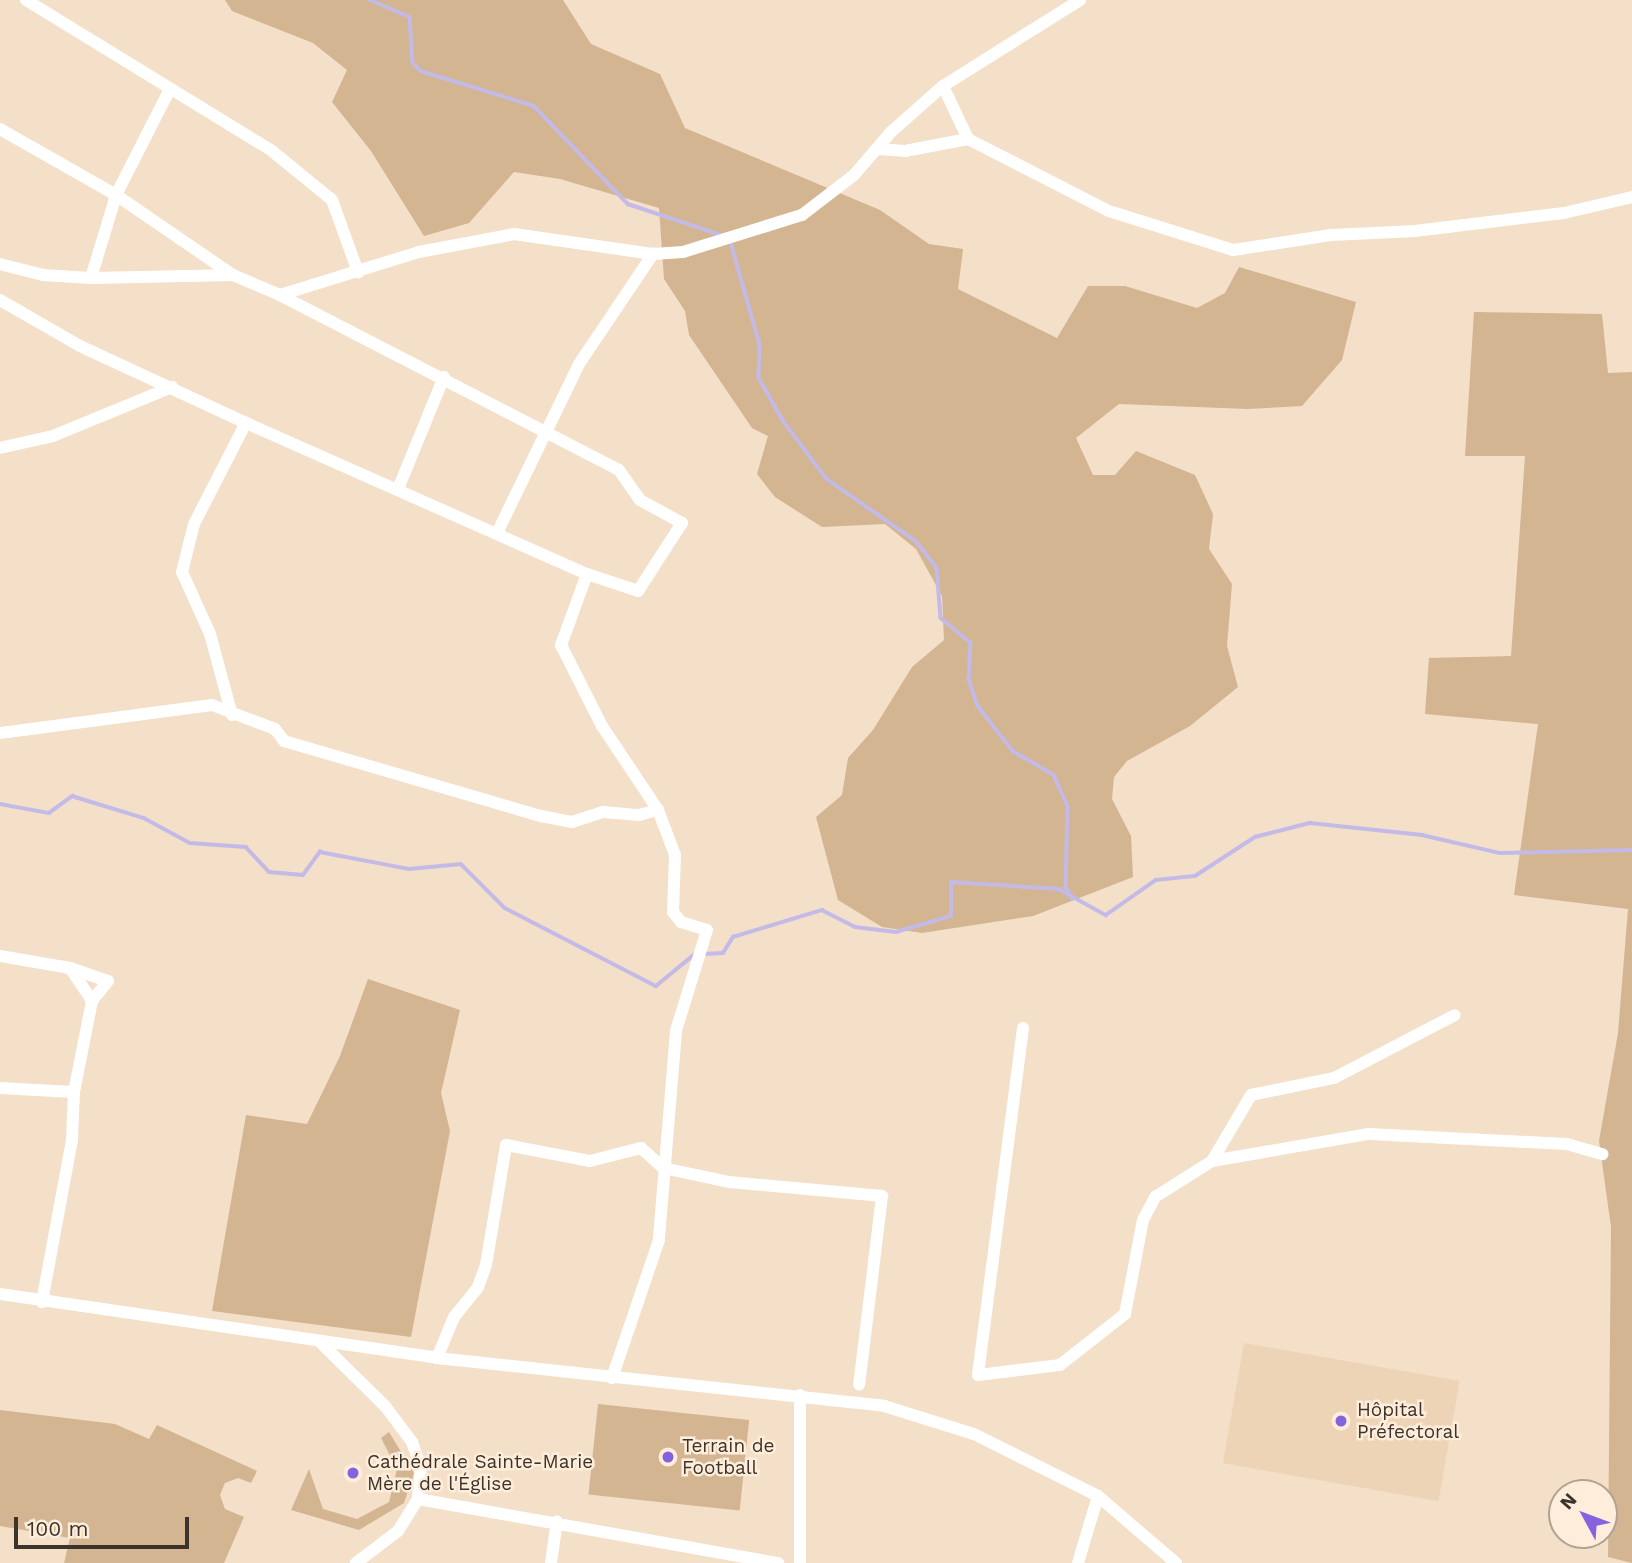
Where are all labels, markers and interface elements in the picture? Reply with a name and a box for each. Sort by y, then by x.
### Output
place label: Hôpital Préfectoral [1357,1399,1459,1443]
marker: Hôpital Préfectoral [1331,1411,1351,1431]
place label: Terrain de Football [682,1435,775,1479]
marker: Terrain de Football [660,1449,676,1465]
place label: Cathédrale Sainte-Marie Mère de l'Église [367,1451,593,1495]
marker: Cathédrale Sainte-Marie Mère de l'Église [345,1465,361,1481]
north arrow [1548,1479,1618,1549]
text: N [1555,1488,1582,1514]
scale bar [18,1504,192,1548]
text: 100 m [27,1516,89,1541]

